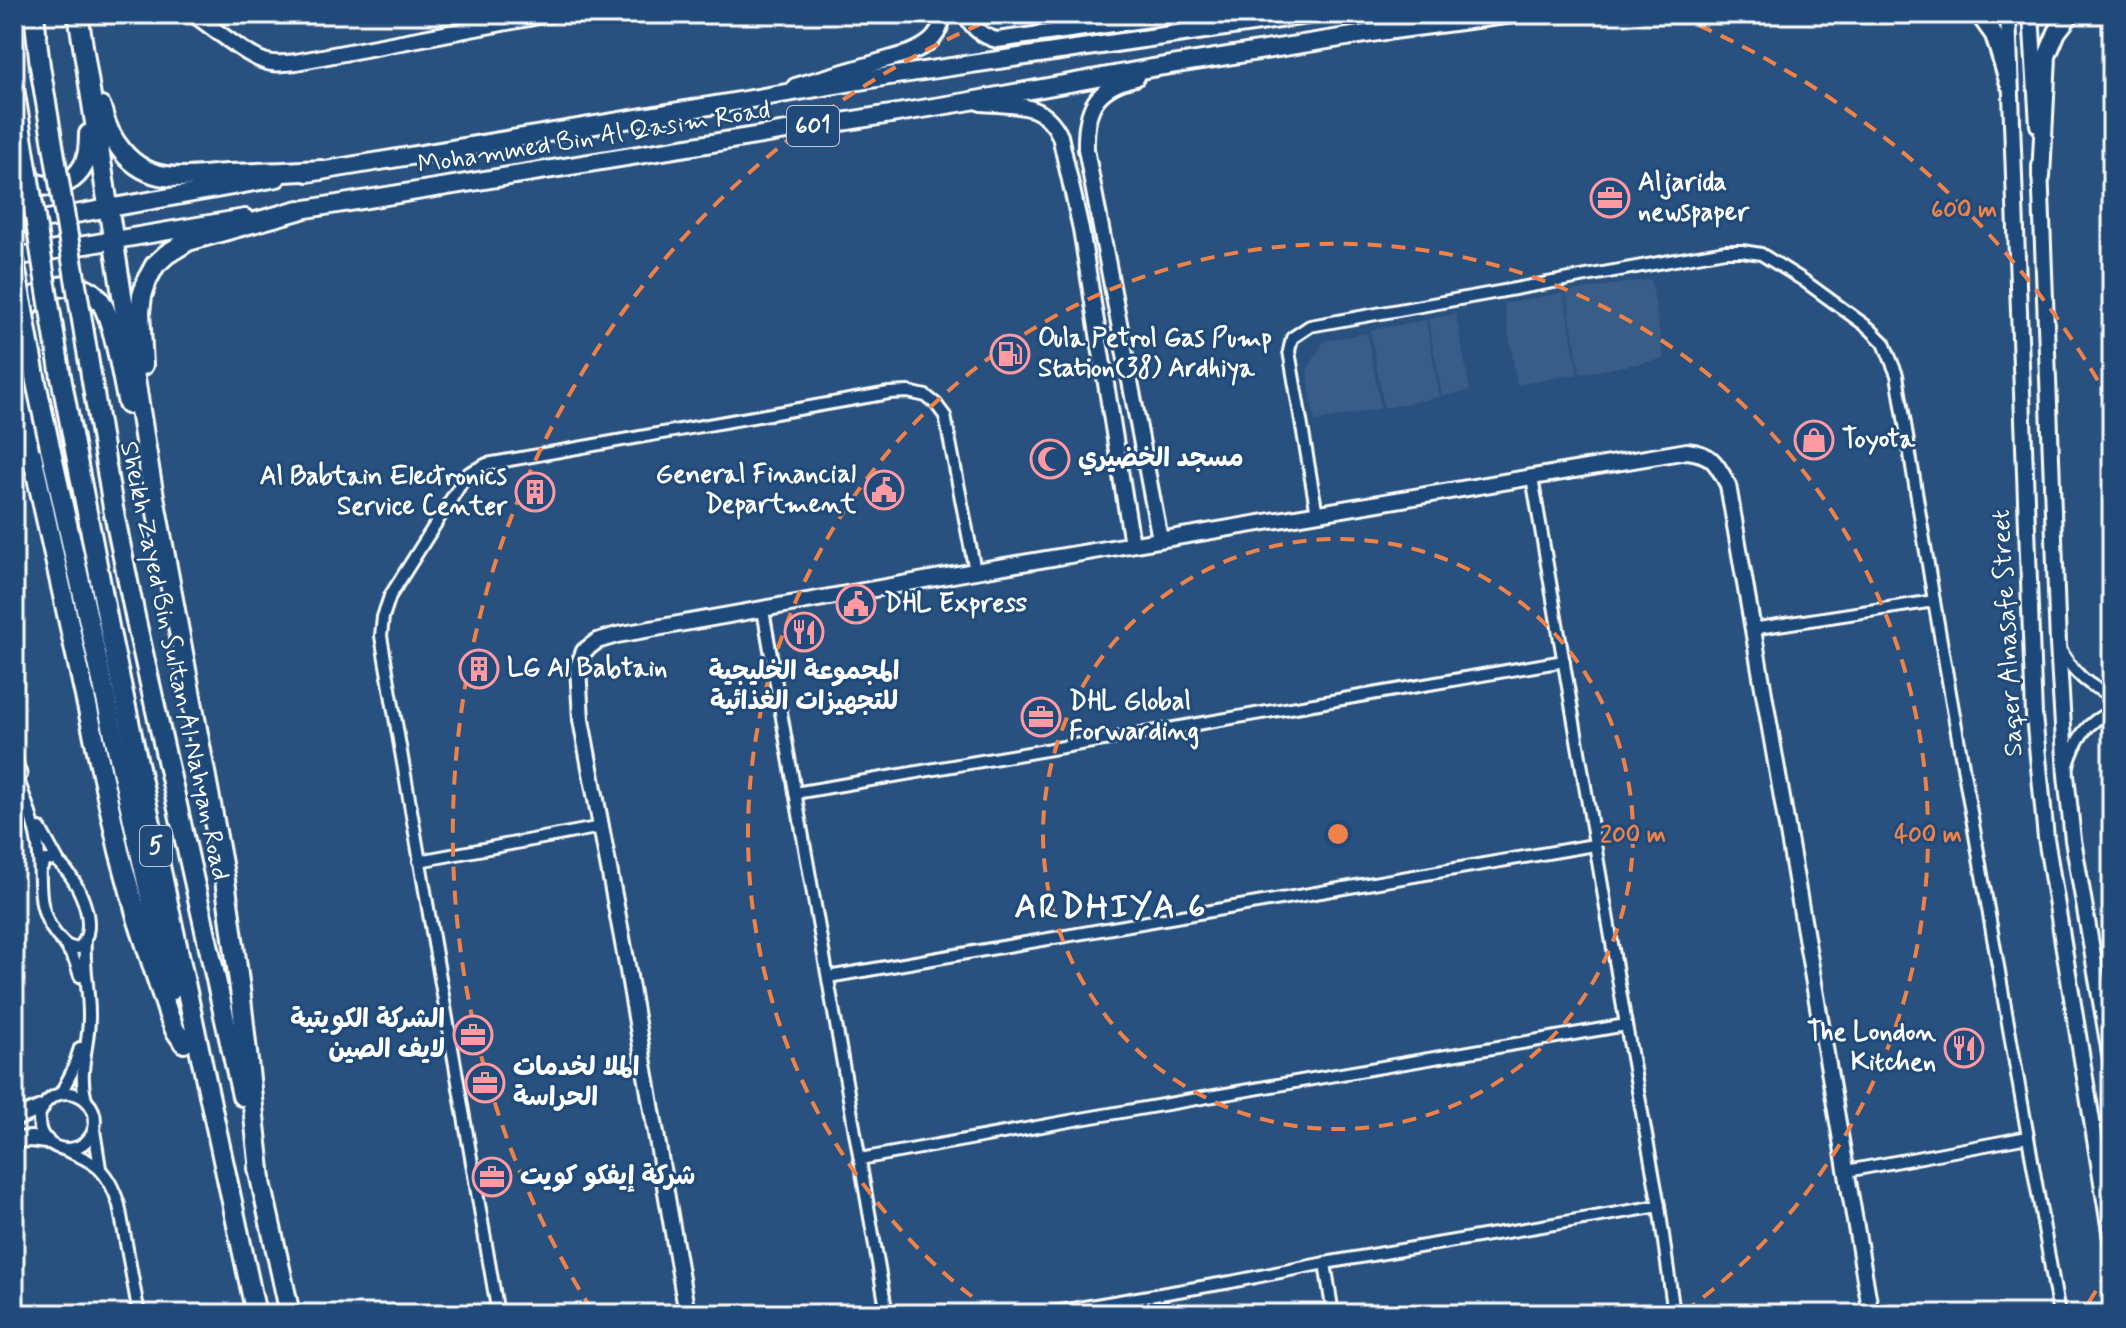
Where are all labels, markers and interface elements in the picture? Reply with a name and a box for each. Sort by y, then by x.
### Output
street label: Mohammed Bin Al Qasim Road [415,93,773,183]
road number: 601 [787,106,839,146]
place label: Aljarida newspaper [1638,166,1750,230]
office icon: Aljarida newspaper [1589,177,1631,219]
text: 600 m [1931,195,1997,226]
place label: Oula Petrol Gas Pump Station(38) Ardhiya [1038,322,1272,386]
fuel station icon: Oula Petrol Gas Pump Station(38) Ardhiya [989,333,1031,375]
shop icon: Toyota [1793,419,1835,461]
place label: Toyota [1842,423,1916,457]
street label: Sheikh Zayed Bin Sultan Al Nahyan Road [111,438,237,884]
mosque icon: مسجد الخضيري [1029,438,1071,480]
place label: مسجد الخضيري [1078,442,1244,476]
place label: General Financial Department [656,458,857,522]
place label: Al Babtain Electronics Service Center [260,460,508,524]
public building icon: General Financial Department [863,469,905,511]
building icon: Al Babtain Electronics Service Center [514,471,556,513]
street label: Saqer Alnasafe Street [1985,508,2031,758]
public building icon: DHL Express [835,583,877,625]
place label: DHL Express [884,587,1028,621]
restaurant icon: المجموعة الخليجية للتجهيزات الغذائية [783,611,825,653]
building icon: LG Al Babtain [458,648,500,690]
place label: LG Al Babtain [507,652,667,686]
place label: المجموعة الخليجية للتجهيزات الغذائية [709,655,899,719]
place label: DHL Global Forwarding [1069,685,1199,750]
office icon: DHL Global Forwarding [1020,696,1062,738]
centre of rings [1324,820,1352,848]
text: 200 m [1600,820,1666,851]
text: 400 m [1894,820,1962,851]
road number: 5 [140,826,172,866]
district label: ARDHIYA 6 [1014,885,1208,930]
place label: الشركة الكويتية لايف الصين [290,1003,445,1067]
office icon: الشركة الكويتية لايف الصين [452,1014,494,1056]
place label: The London Kitchen [1807,1016,1937,1080]
restaurant icon: The London Kitchen [1943,1027,1985,1069]
place label: الملا لخدمات الحراسة [513,1051,639,1115]
office icon: الملا لخدمات الحراسة [464,1062,506,1104]
office icon: شركة إيفكو كويت [471,1156,513,1198]
place label: شركة إيفكو كويت [520,1160,695,1194]

